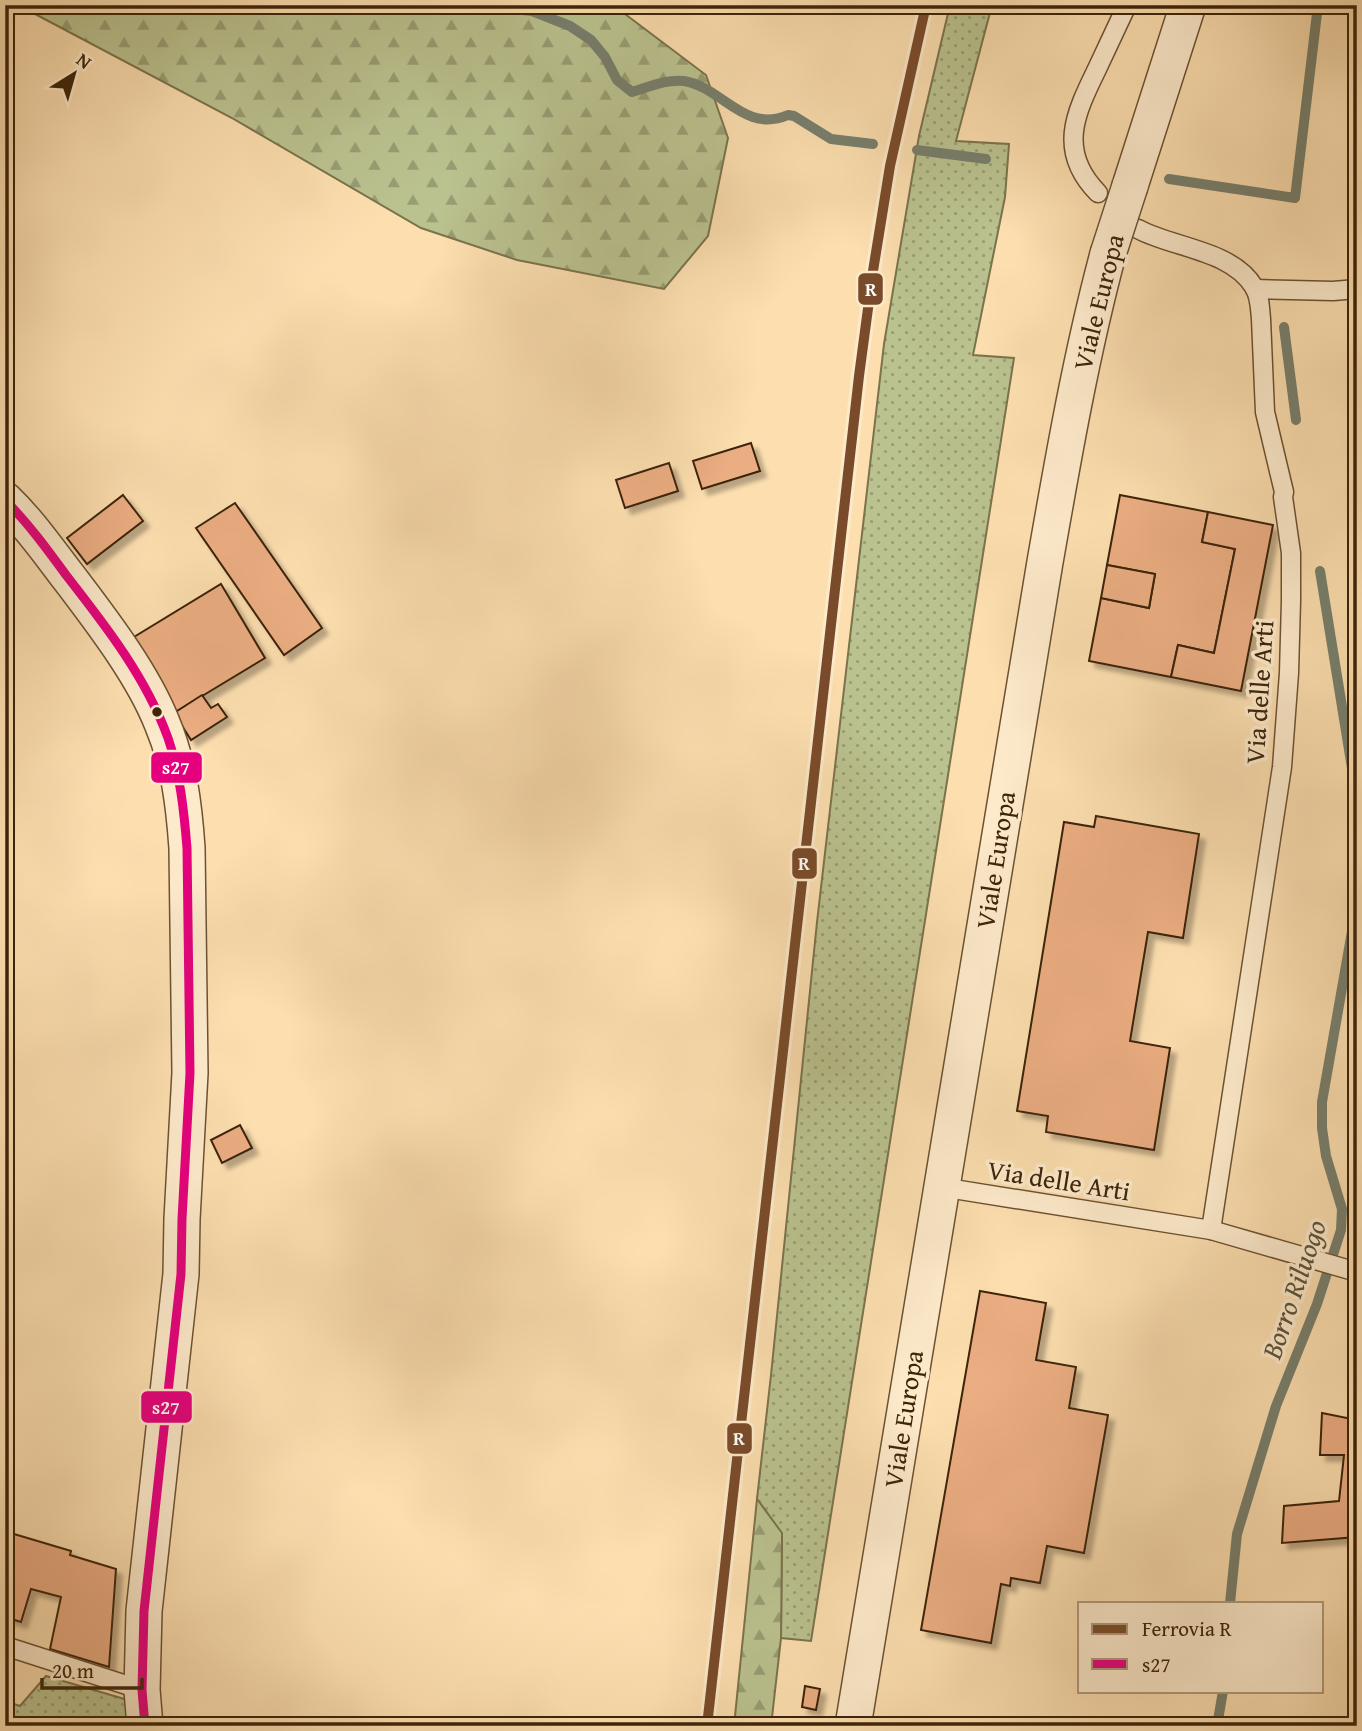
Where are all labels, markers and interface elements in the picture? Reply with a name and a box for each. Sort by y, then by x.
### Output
north arrow [38,38,108,108]
text: N [71,45,98,76]
street label: Viale Europa [1062,229,1134,374]
line badge: R [857,272,884,306]
text: R [865,275,877,303]
street label: Via delle Arti [1235,619,1283,765]
unlabelled marker [150,705,164,719]
line badge: s27 [150,751,203,784]
text: s27 [162,753,190,781]
street label: Viale Europa [965,788,1025,932]
line badge: R [791,847,818,880]
text: R [798,849,810,877]
street label: Via delle Arti [985,1149,1133,1211]
water label: Borro Riluogo [1250,1214,1336,1365]
street label: Viale Europa [873,1347,933,1491]
line badge: s27 [140,1390,193,1424]
text: s27 [152,1393,180,1421]
line badge: R [726,1422,753,1455]
text: R [733,1424,745,1452]
legend [1078,1602,1324,1692]
text: Ferrovia R [1142,1613,1232,1644]
scale bar [42,1647,142,1691]
text: s27 [1142,1649,1171,1680]
text: 20 m [52,1655,94,1686]

